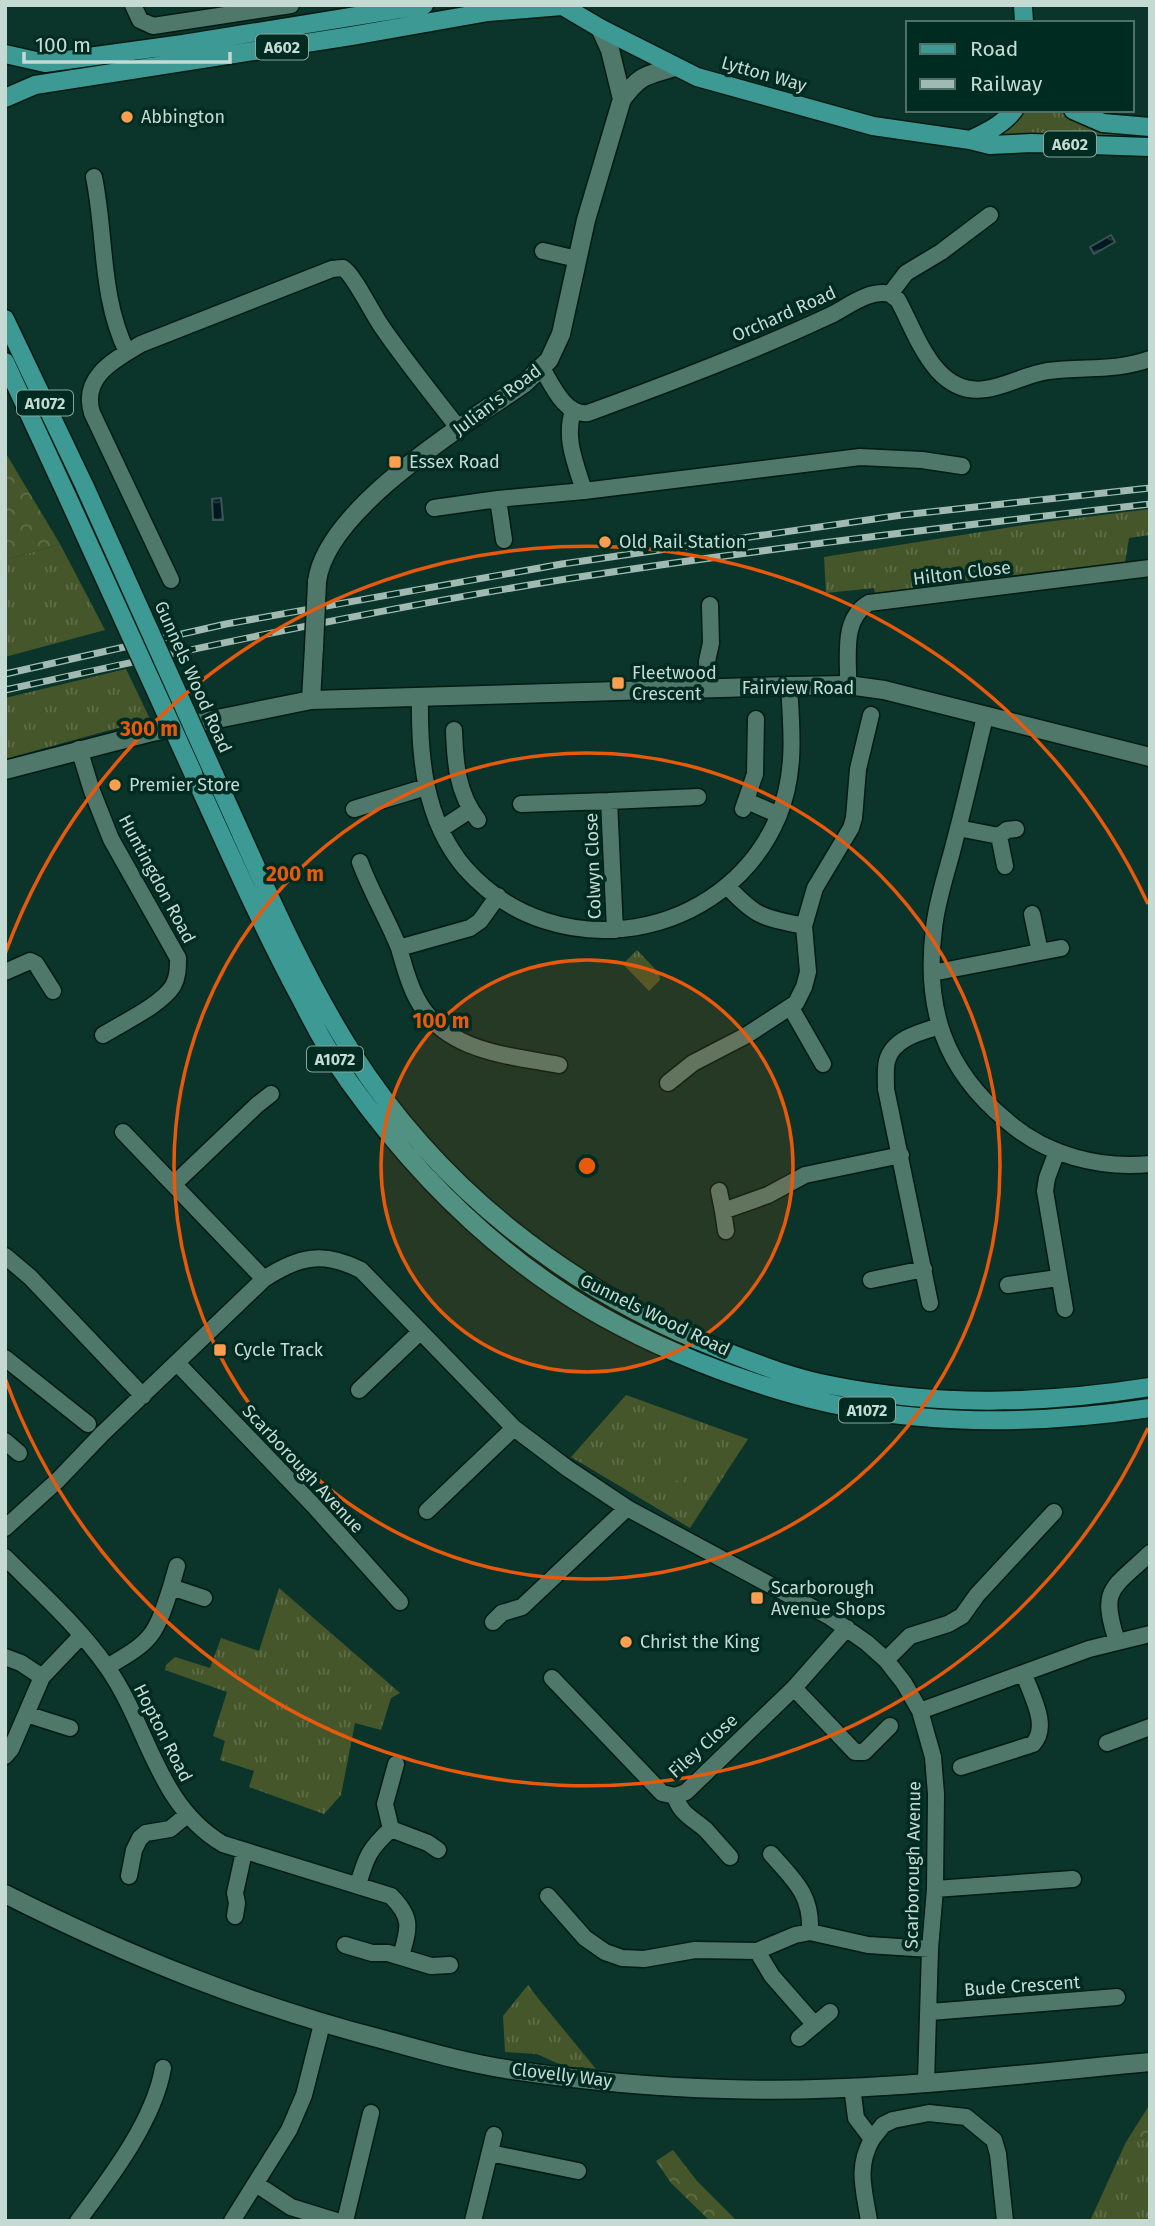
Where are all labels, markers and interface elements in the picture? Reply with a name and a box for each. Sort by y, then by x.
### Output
scale bar [24,21,231,65]
legend [906,21,1134,112]
text: 100 m [35,32,91,58]
road number: A602 [256,34,308,60]
text: Road [970,36,1018,62]
street label: Lytton Way [719,51,809,97]
text: Railway [970,71,1043,97]
place label: Abbington [141,106,225,128]
marker: Abbington [119,109,135,125]
road number: A602 [1044,132,1096,156]
street label: Orchard Road [729,281,839,347]
street label: Julian's Road [448,360,546,440]
road number: A1072 [17,390,73,416]
place label: Essex Road [409,451,500,473]
marker: Essex Road [387,454,403,470]
place label: Old Rail Station [619,531,746,553]
marker: Old Rail Station [597,534,613,550]
street label: Hilton Close [912,556,1012,590]
street label: Gunnels Wood Road [150,598,236,756]
place label: Fleetwood Crescent [632,662,717,705]
marker: Fleetwood Crescent [610,675,626,691]
street label: Fairview Road [742,677,854,699]
text: 300 m [119,716,178,742]
place label: Premier Store [129,774,240,796]
marker: Premier Store [107,777,123,793]
street label: Huntingdon Road [114,811,200,947]
street label: Colwyn Close [580,812,606,920]
text: 200 m [266,861,324,887]
text: 100 m [412,1008,470,1034]
road number: A1072 [307,1046,363,1072]
centre of rings [575,1154,599,1178]
street label: Gunnels Wood Road [576,1269,734,1361]
place label: Cycle Track [234,1339,324,1361]
marker: Cycle Track [212,1342,228,1358]
road number: A1072 [839,1398,895,1422]
street label: Scarborough Avenue [238,1400,368,1538]
place label: Scarborough Avenue Shops [771,1577,885,1620]
marker: Scarborough Avenue Shops [749,1590,765,1606]
place label: Christ the King [640,1631,760,1653]
marker: Christ the King [618,1634,634,1650]
street label: Hopton Road [129,1680,197,1786]
street label: Filey Close [664,1709,742,1783]
street label: Scarborough Avenue [901,1781,925,1949]
street label: Bude Crescent [963,1971,1081,2001]
street label: Clovelly Way [511,2058,614,2092]

